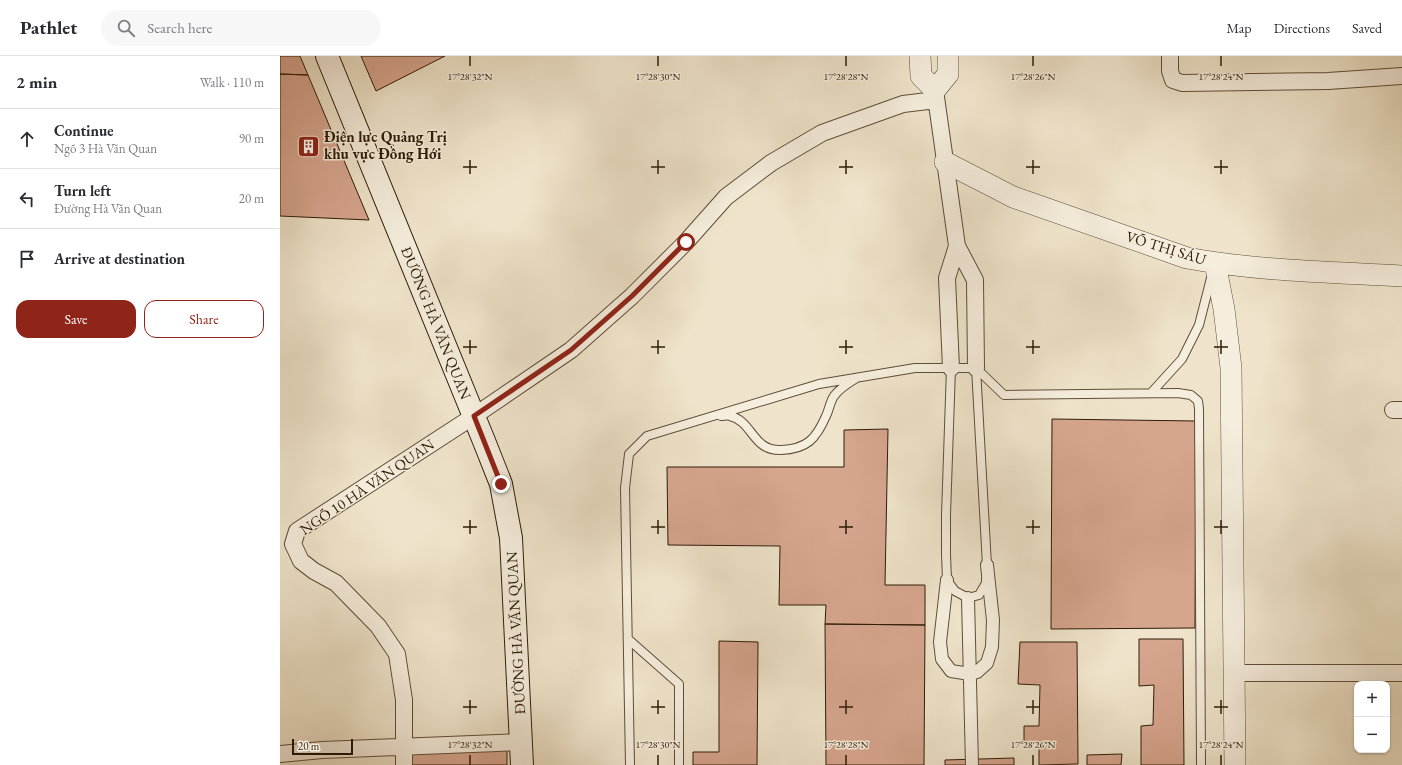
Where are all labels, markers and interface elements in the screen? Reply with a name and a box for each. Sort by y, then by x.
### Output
search box [101,10,381,46]
text: Pathlet [20,15,77,40]
icon: search [115,17,137,39]
text: Search here [147,18,212,37]
text: Map [1226,19,1252,37]
text: Directions [1274,19,1330,37]
text: Saved [1352,19,1382,37]
text: 17°28'32"N [448,70,493,83]
text: 17°28'30"N [636,70,681,83]
text: 17°28'28"N [824,70,869,83]
text: 17°28'26"N [1011,70,1056,83]
text: 17°28'24"N [1199,70,1244,83]
text: 2 min [16,71,57,93]
text: Walk · 110 m [200,74,264,91]
text: Continue [54,121,114,140]
place label: Điện lực Quảng Trị khu vực Đồng Hới [324,127,448,163]
icon: ahead [16,128,38,150]
text: 90 m [239,130,264,147]
building icon: Điện lực Quảng Trị khu vực Đồng Hới [296,133,322,159]
text: Ngõ 3 Hà Văn Quan [54,140,157,157]
text: Turn left [54,181,111,200]
icon: left [16,188,38,210]
text: 20 m [239,190,264,207]
text: Đường Hà Văn Quan [54,200,162,217]
street label: VÕ THỊ SÁU [1124,226,1208,269]
route start [677,233,695,251]
street label: ĐƯỜNG HÀ VĂN QUAN [397,244,476,402]
icon: arrive [16,248,38,270]
text: Arrive at destination [54,249,185,268]
button: Save [16,300,136,338]
button: Share [144,300,264,338]
street label: NGÕ 10 HÀ VĂN QUAN [296,434,438,539]
route end [492,475,510,493]
street label: ĐƯỜNG HÀ VĂN QUAN [502,551,529,715]
map controls [1354,681,1390,753]
button: + [1354,681,1390,717]
button: − [1354,717,1390,753]
scale bar [292,737,353,756]
text: 17°28'32"N [448,738,493,751]
text: 17°28'30"N [636,738,681,751]
text: 17°28'28"N [824,738,869,751]
text: 17°28'26"N [1011,738,1056,751]
text: 17°28'24"N [1199,738,1244,751]
text: 20 m [298,739,319,753]

